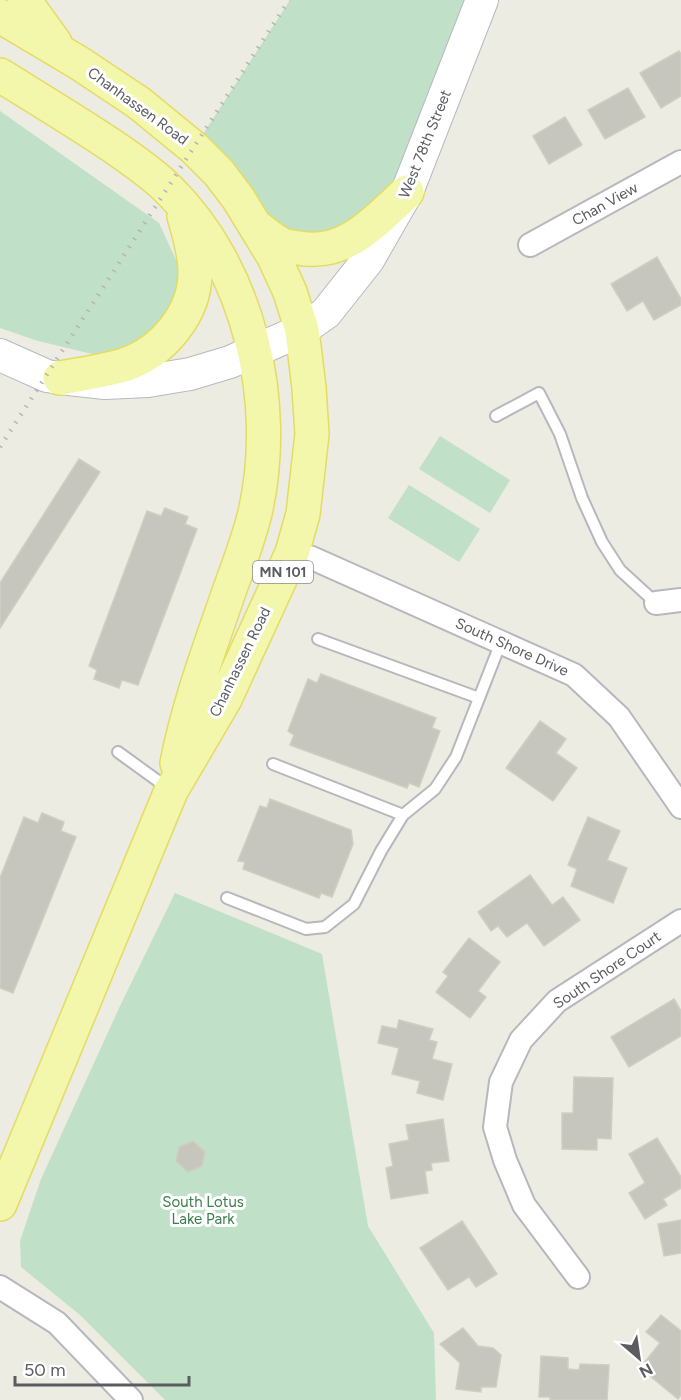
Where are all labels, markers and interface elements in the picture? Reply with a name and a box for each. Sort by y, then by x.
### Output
street label: Chanhassen Road [84,63,192,149]
street label: West 78th Street [395,87,455,201]
street label: Chan View [569,178,641,229]
road number: MN 101 [253,561,313,583]
street label: Chanhassen Road [206,604,274,720]
street label: South Shore Drive [453,614,571,680]
street label: South Shore Court [550,927,664,1013]
park label: South Lotus Lake Park [162,1193,244,1228]
north arrow [609,1328,669,1388]
scale bar [15,1349,189,1387]
text: 50 m [24,1359,66,1381]
text: N [636,1359,656,1382]

